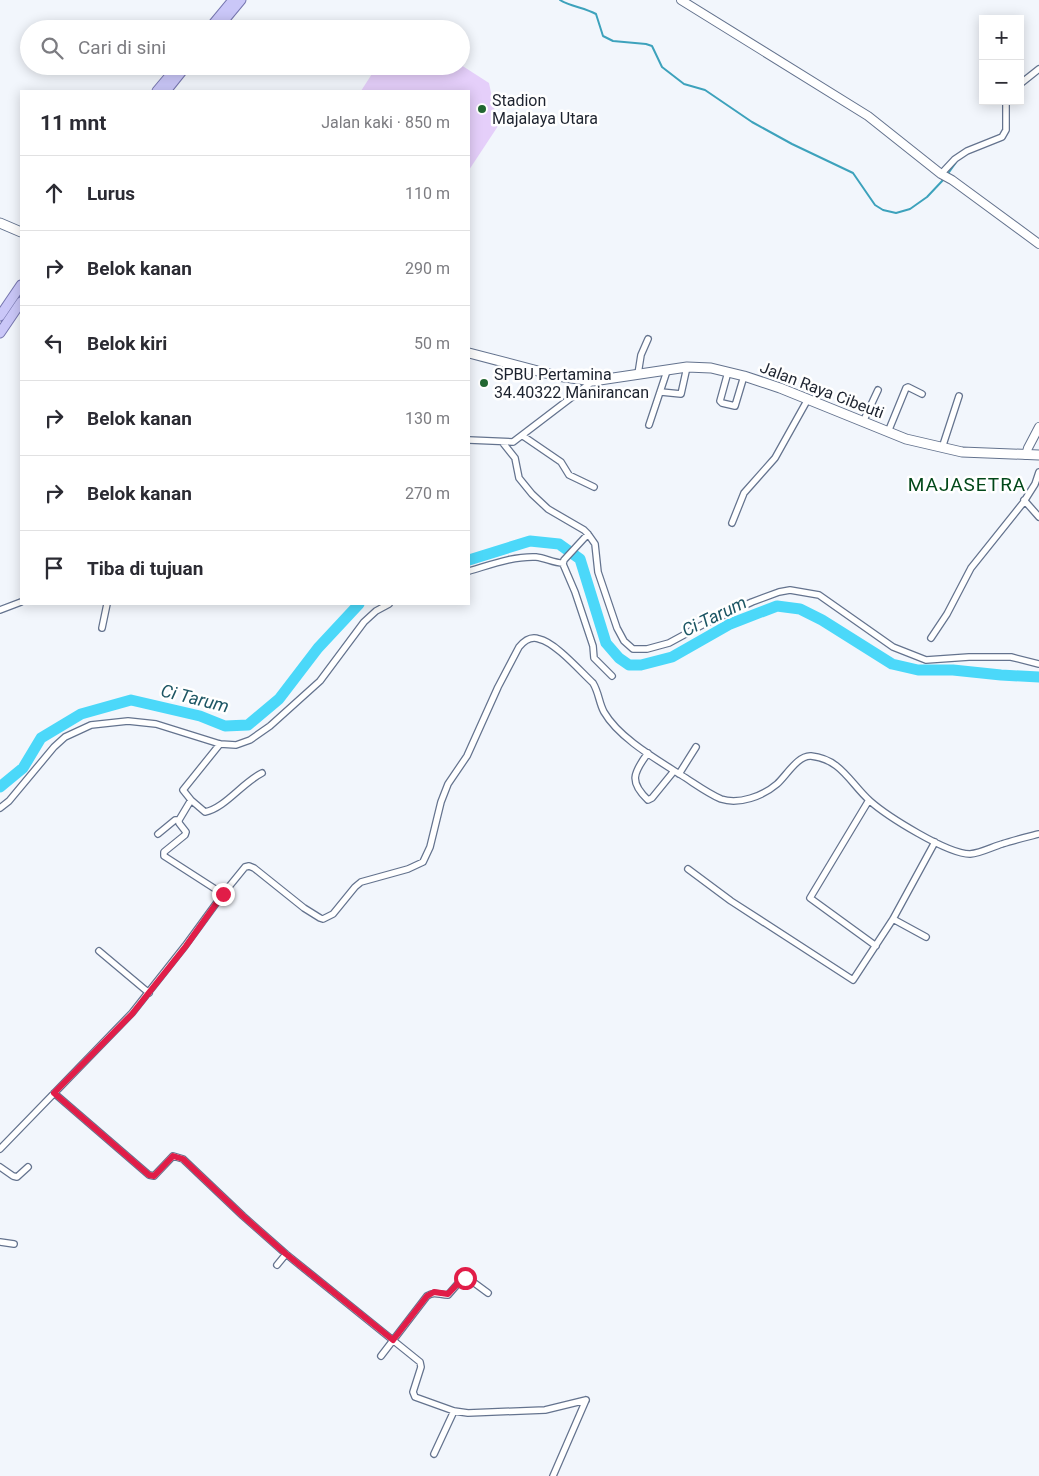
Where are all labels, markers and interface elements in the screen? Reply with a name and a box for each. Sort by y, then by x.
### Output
map controls [979,15,1024,105]
button: + [979,15,1024,60]
search box [20,20,470,75]
icon: search [38,34,66,62]
text: Cari di sini [78,36,166,59]
button: − [979,60,1024,105]
place label: Stadion Majalaya Utara [492,91,598,128]
marker: Stadion Majalaya Utara [476,103,488,115]
text: 11 mnt [40,111,106,135]
text: Jalan kaki · 850 m [321,113,450,132]
icon: ahead [40,179,68,207]
text: Lurus [87,182,135,205]
text: 110 m [405,184,450,203]
icon: right [40,254,68,282]
text: Belok kanan [87,257,192,280]
text: 290 m [405,259,450,278]
icon: left [40,329,68,357]
text: Belok kiri [87,332,167,355]
text: 50 m [414,334,450,353]
street label: Jalan Raya Cibeuti [757,358,887,422]
place label: SPBU Pertamina 34.40322 Manirancan [494,365,649,402]
marker: SPBU Pertamina 34.40322 Manirancan [478,377,490,389]
icon: right [40,404,68,432]
text: Belok kanan [87,407,192,430]
text: 130 m [405,409,450,428]
district label: MAJASETRA [908,473,1026,496]
icon: right [40,479,68,507]
text: Belok kanan [87,482,192,505]
text: 270 m [405,484,450,503]
icon: arrive [40,554,68,582]
text: Tiba di tujuan [87,557,203,580]
water label: Ci Tarum [678,591,750,641]
water label: Ci Tarum [159,679,231,717]
route end [212,883,235,906]
route start [454,1267,477,1290]

